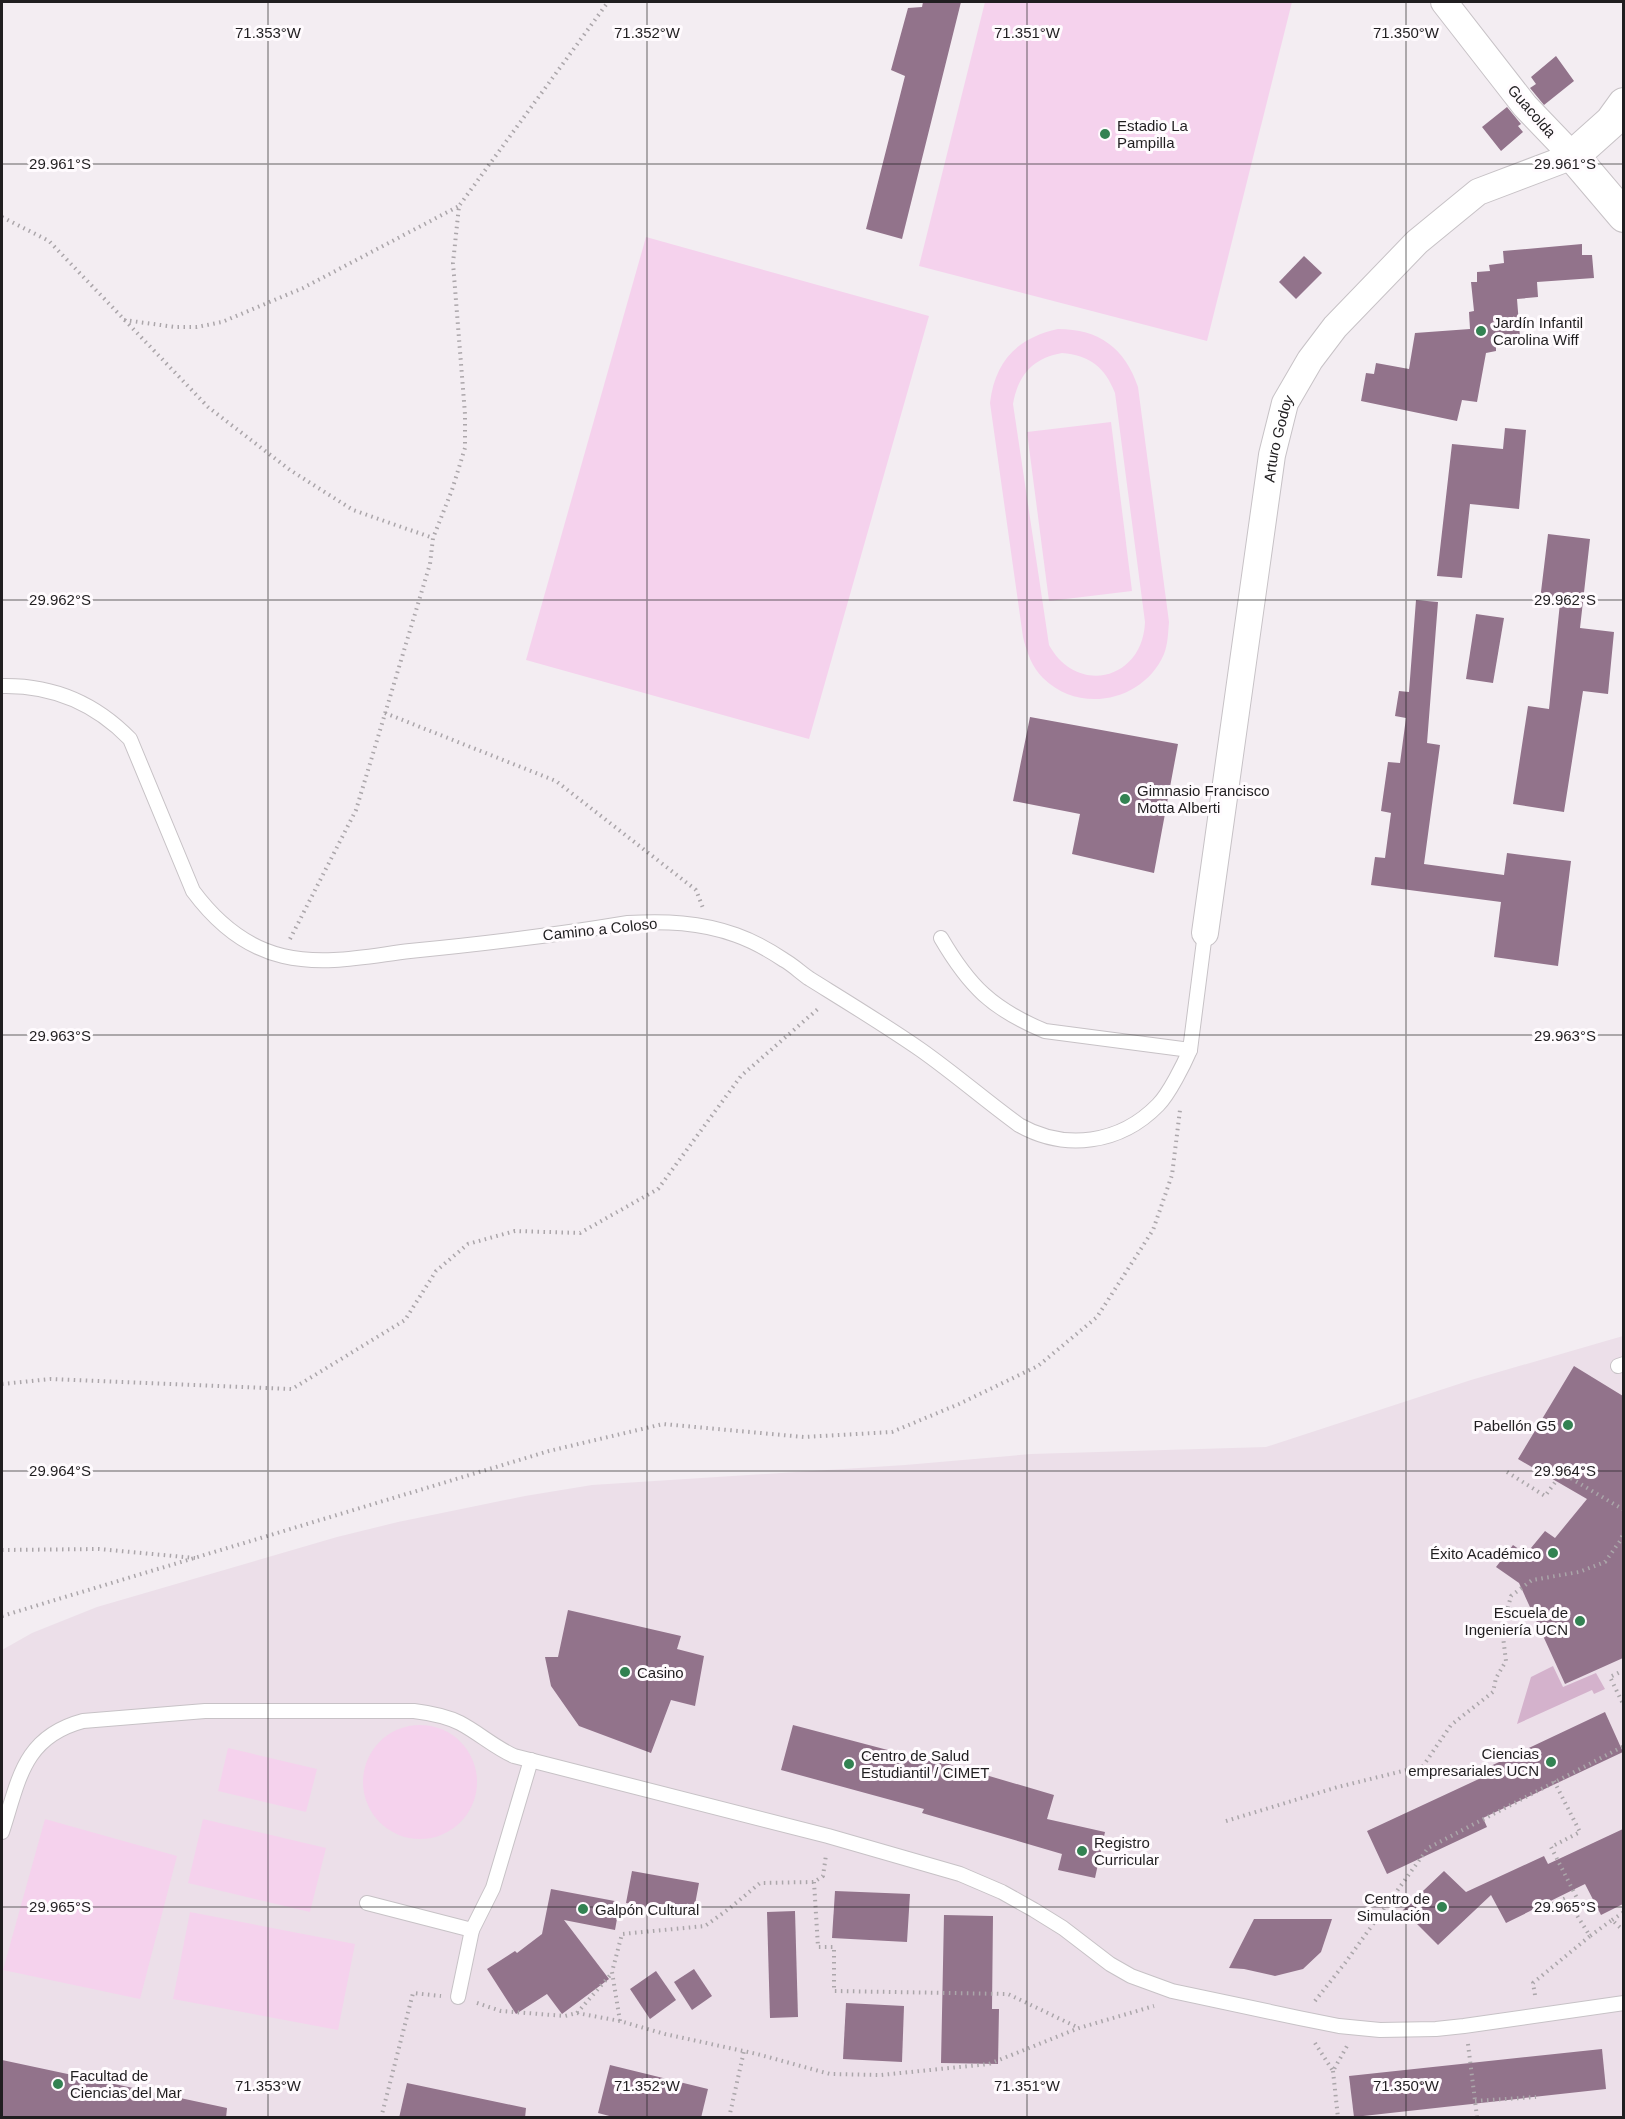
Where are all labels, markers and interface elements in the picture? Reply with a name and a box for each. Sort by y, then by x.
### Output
text: 71.353°W [235,24,302,41]
text: 71.352°W [614,24,681,41]
text: 71.351°W [994,24,1061,41]
text: 71.350°W [1373,24,1440,41]
street label: Guacolda [1505,81,1560,141]
place label: Estadio La Pampilla [1117,117,1189,151]
marker: Estadio La Pampilla [1098,127,1112,141]
text: 29.961°S [29,155,91,172]
text: 29.961°S [1534,155,1596,172]
place label: Jardín Infantil Carolina Wiff [1493,314,1583,348]
marker: Jardín Infantil Carolina Wiff [1474,324,1488,338]
street label: Arturo Godoy [1260,391,1297,483]
text: 29.962°S [29,591,91,608]
text: 29.962°S [1534,591,1596,608]
place label: Gimnasio Francisco Motta Alberti [1137,782,1270,816]
marker: Gimnasio Francisco Motta Alberti [1118,792,1132,806]
street label: Camino a Coloso [542,915,658,943]
text: 29.963°S [29,1027,91,1044]
text: 29.963°S [1534,1027,1596,1044]
place label: Pabellón G5 [1473,1417,1556,1434]
marker: Pabellón G5 [1561,1418,1575,1432]
text: 29.964°S [29,1462,91,1479]
text: 29.964°S [1534,1462,1596,1479]
place label: Éxito Académico [1430,1545,1541,1562]
marker: Éxito Académico [1546,1546,1560,1560]
place label: Escuela de Ingeniería UCN [1465,1604,1568,1638]
marker: Escuela de Ingeniería UCN [1573,1614,1587,1628]
place label: Casino [637,1664,684,1681]
marker: Casino [618,1665,632,1679]
place label: Ciencias empresariales UCN [1408,1745,1539,1779]
place label: Centro de Salud Estudiantil / CIMET [861,1747,989,1781]
marker: Ciencias empresariales UCN [1544,1755,1558,1769]
marker: Centro de Salud Estudiantil / CIMET [842,1757,856,1771]
place label: Registro Curricular [1094,1834,1159,1868]
marker: Registro Curricular [1075,1844,1089,1858]
place label: Centro de Simulación [1357,1890,1430,1924]
text: 29.965°S [29,1898,91,1915]
text: 29.965°S [1534,1898,1596,1915]
marker: Centro de Simulación [1435,1900,1449,1914]
place label: Galpón Cultural [595,1901,699,1918]
marker: Galpón Cultural [576,1902,590,1916]
place label: Facultad de Ciencias del Mar [70,2067,182,2101]
marker: Facultad de Ciencias del Mar [51,2077,65,2091]
text: 71.353°W [235,2077,302,2094]
text: 71.352°W [614,2077,681,2094]
text: 71.351°W [994,2077,1061,2094]
text: 71.350°W [1373,2077,1440,2094]

